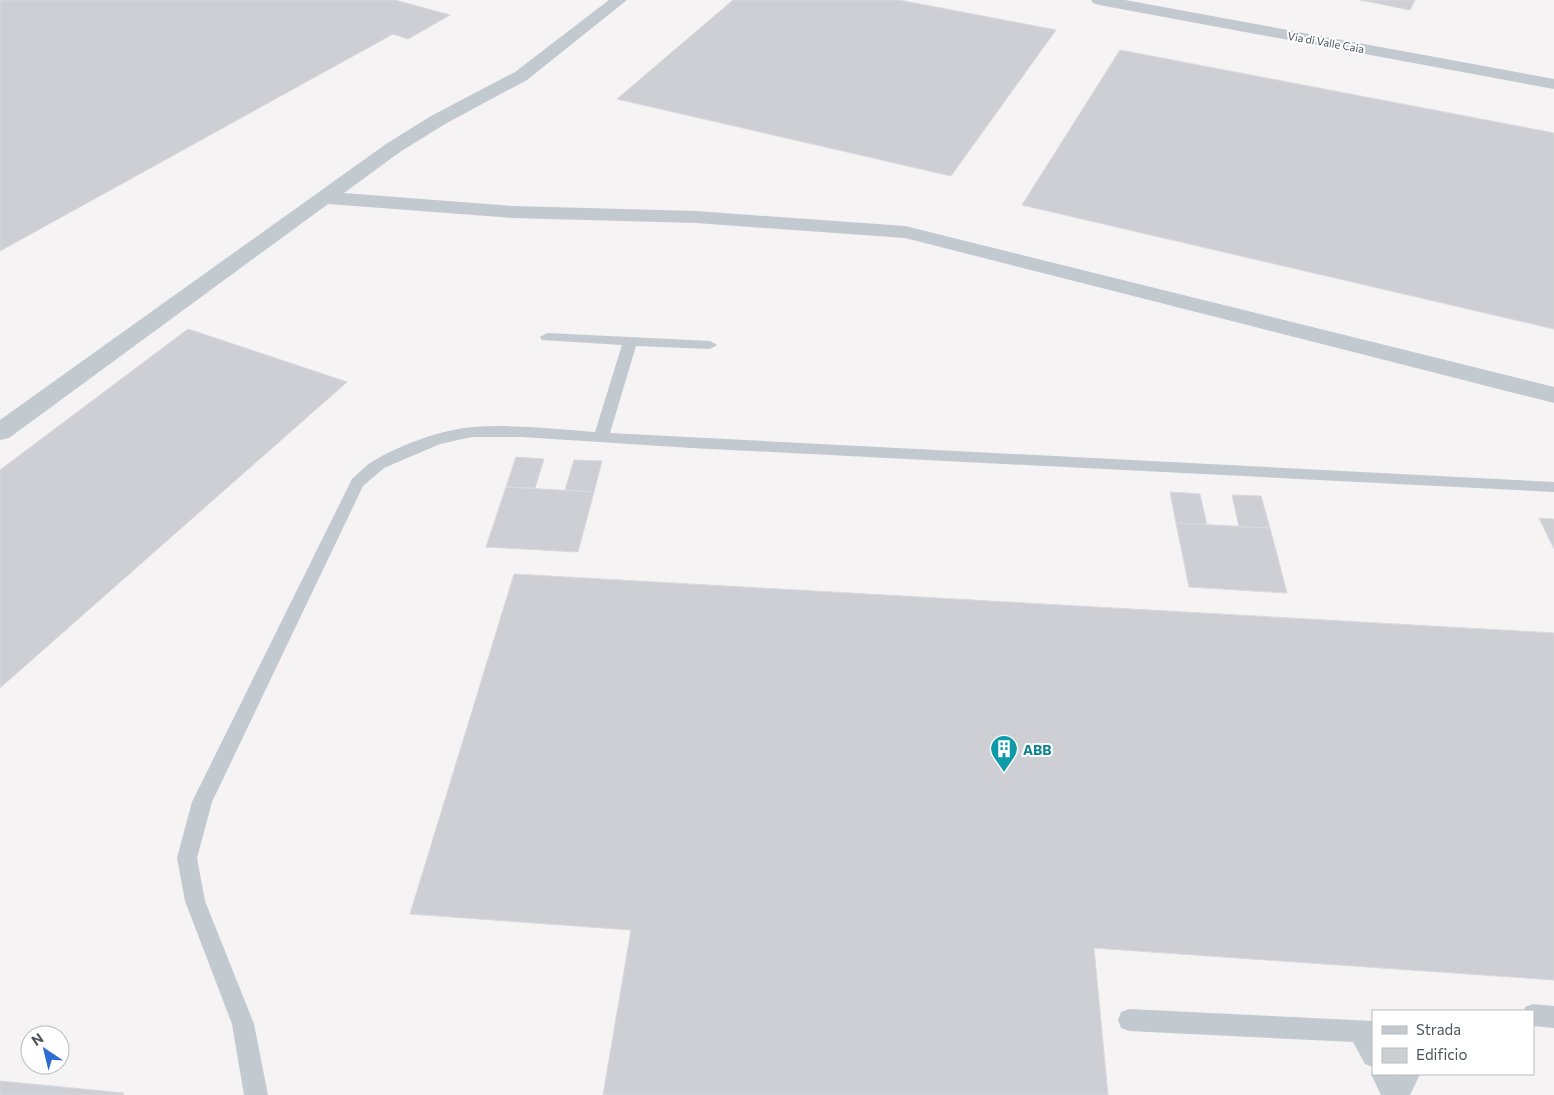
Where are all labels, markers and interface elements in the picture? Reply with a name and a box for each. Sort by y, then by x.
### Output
street label: Via di Valle Caia [1287,29,1365,55]
building icon: ABB [989,734,1019,773]
place label: ABB [1023,741,1052,758]
legend [1372,1010,1534,1075]
text: Strada [1416,1020,1461,1038]
north arrow [20,1025,70,1075]
text: N [28,1029,46,1049]
text: Edificio [1416,1045,1467,1063]

